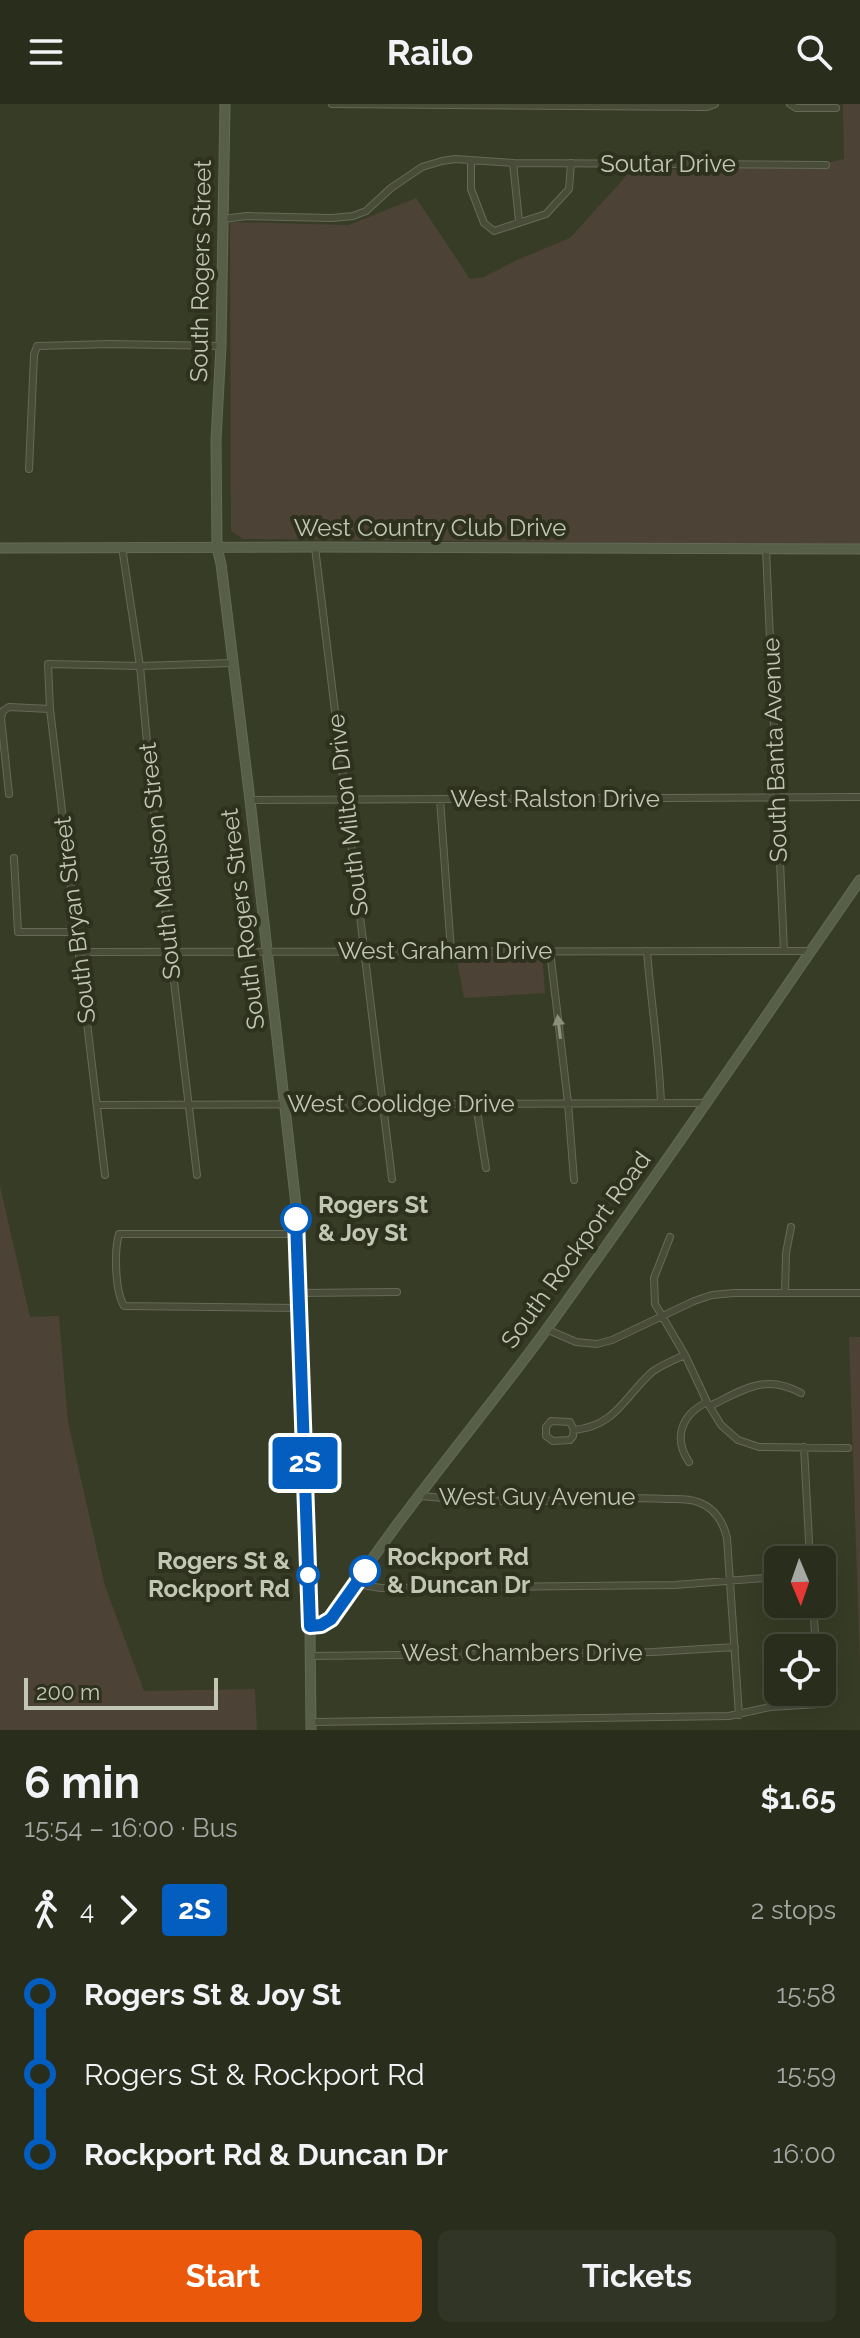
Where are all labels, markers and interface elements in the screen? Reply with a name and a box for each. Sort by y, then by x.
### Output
icon: menu [24,30,68,74]
icon: search [792,30,836,74]
text: Railo [387,31,473,73]
street label: Soutar Drive [600,149,736,178]
street label: South Rogers Street [184,160,217,382]
street label: West Country Club Drive [294,513,566,542]
street label: South Banta Avenue [756,637,793,863]
street label: South Milton Drive [321,712,374,918]
street label: South Madison Street [133,741,186,981]
street label: West Ralston Drive [450,784,660,813]
street label: South Rogers Street [215,807,270,1031]
street label: South Bryan Street [47,815,102,1025]
street label: West Graham Drive [338,936,552,965]
one-way arrow [552,1014,565,1039]
street label: West Coolidge Drive [287,1089,515,1118]
street label: South Rockport Road [495,1146,657,1354]
place label: Rogers St & Joy St [318,1190,428,1247]
marker: Rogers St & Joy St [281,1204,311,1234]
line badge: 2S [269,1437,341,1489]
text: 2S [289,1446,321,1479]
street label: West Guy Avenue [439,1482,635,1511]
place label: Rockport Rd & Duncan Dr [387,1542,530,1599]
place label: Rogers St & Rockport Rd [148,1546,291,1603]
north arrow [764,1546,836,1618]
map controls [764,1546,836,1706]
marker: Rockport Rd & Duncan Dr [350,1556,380,1586]
marker: Rogers St & Rockport Rd [297,1564,319,1586]
button: locate [764,1634,836,1706]
street label: West Chambers Drive [401,1638,643,1667]
scale bar [24,1674,218,1710]
text: 200 m [36,1679,100,1705]
text: 6 min [24,1757,140,1808]
text: $1.65 [761,1781,836,1816]
text: 15:54 – 16:00 · Bus [24,1813,238,1843]
icon: walk [24,1888,68,1932]
icon: forward [106,1888,150,1932]
text: 2S [178,1893,211,1926]
text: 4 [80,1895,94,1925]
text: 2 stops [751,1895,836,1925]
text: Rogers St & Joy St [84,1977,341,2012]
text: 15:58 [776,1979,836,2009]
text: Rogers St & Rockport Rd [84,2057,425,2092]
text: 15:59 [776,2059,836,2089]
text: Rockport Rd & Duncan Dr [84,2137,448,2172]
text: 16:00 [772,2139,836,2169]
button: Start [24,2230,422,2322]
button: Tickets [438,2230,836,2322]

